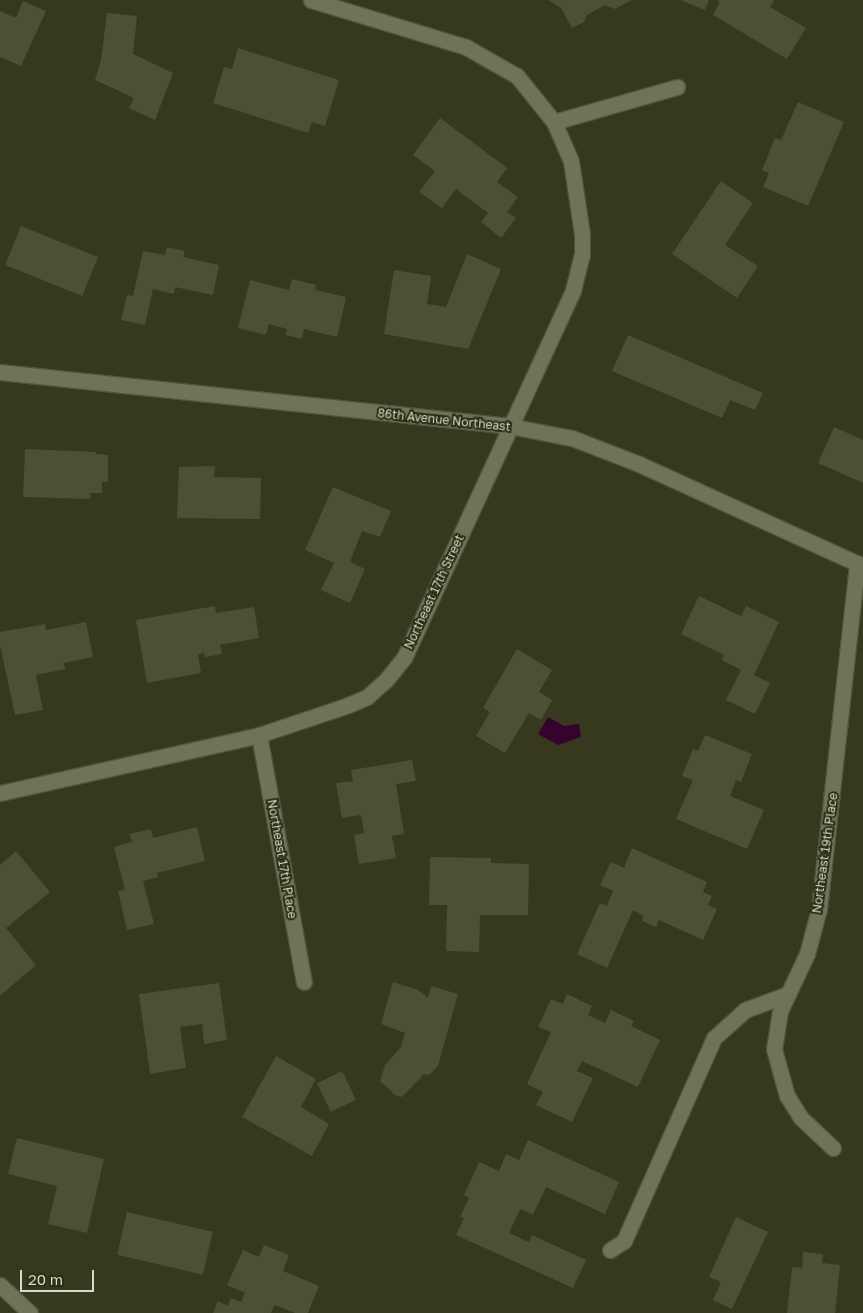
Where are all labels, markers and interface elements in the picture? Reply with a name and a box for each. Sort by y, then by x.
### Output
street label: 86th Avenue Northeast [377,406,511,434]
street label: Northeast 17th Street [401,533,467,651]
street label: Northeast 19th Place [809,792,841,914]
street label: Northeast 17th Place [264,798,300,920]
scale bar [22,1260,96,1292]
text: 20 m [28,1270,63,1288]

